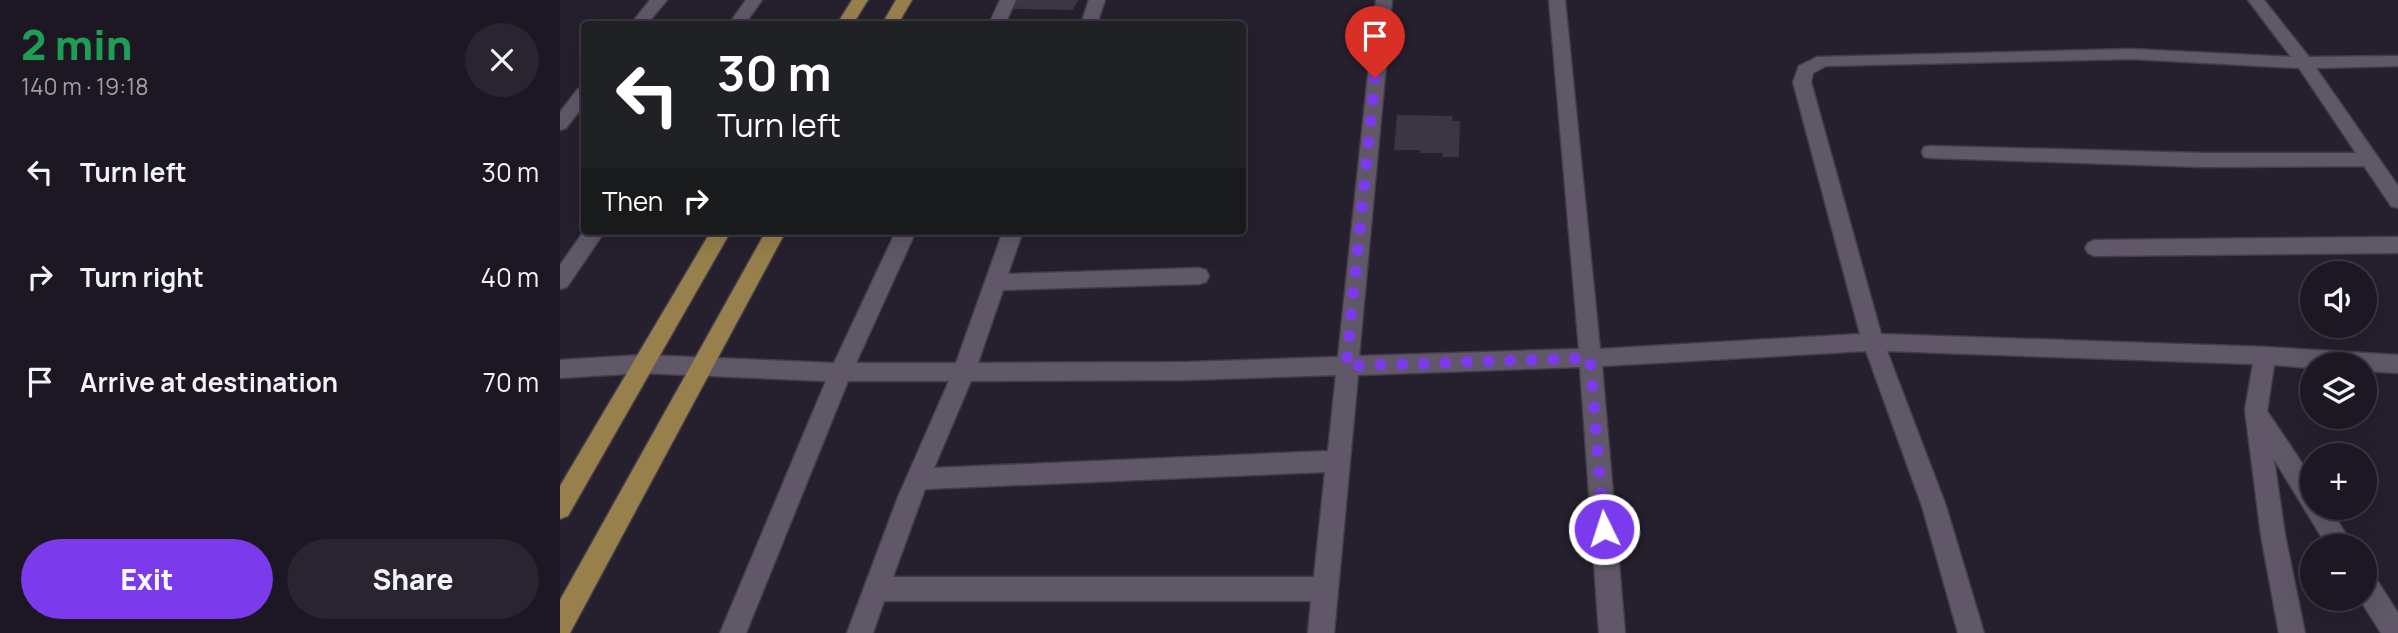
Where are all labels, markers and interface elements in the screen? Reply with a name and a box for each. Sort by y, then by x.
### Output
pin [1345,6,1405,78]
text: 2 min [21,15,132,73]
icon: arrive [1356,17,1394,55]
button: close [465,23,539,97]
text: 30 m [717,39,832,106]
icon: left [602,49,693,140]
text: 140 m · 19:18 [21,70,149,102]
text: Turn left [717,103,841,147]
icon: left [21,153,59,191]
text: Turn left [80,154,187,190]
text: 30 m [482,154,539,190]
icon: right [677,182,715,220]
text: Then [602,183,663,219]
icon: right [21,258,59,296]
text: Turn right [80,259,204,295]
text: 40 m [481,259,539,295]
map controls [2300,261,2377,611]
button: sound [2300,261,2377,338]
button: layers [2300,352,2377,429]
icon: arrive [21,363,59,401]
text: Arrive at destination [80,364,338,400]
text: 70 m [483,364,539,400]
button: + [2300,443,2377,520]
position arrow [1567,492,1641,566]
button: − [2300,534,2377,611]
button: Exit [21,539,273,619]
button: Share [287,539,539,619]

